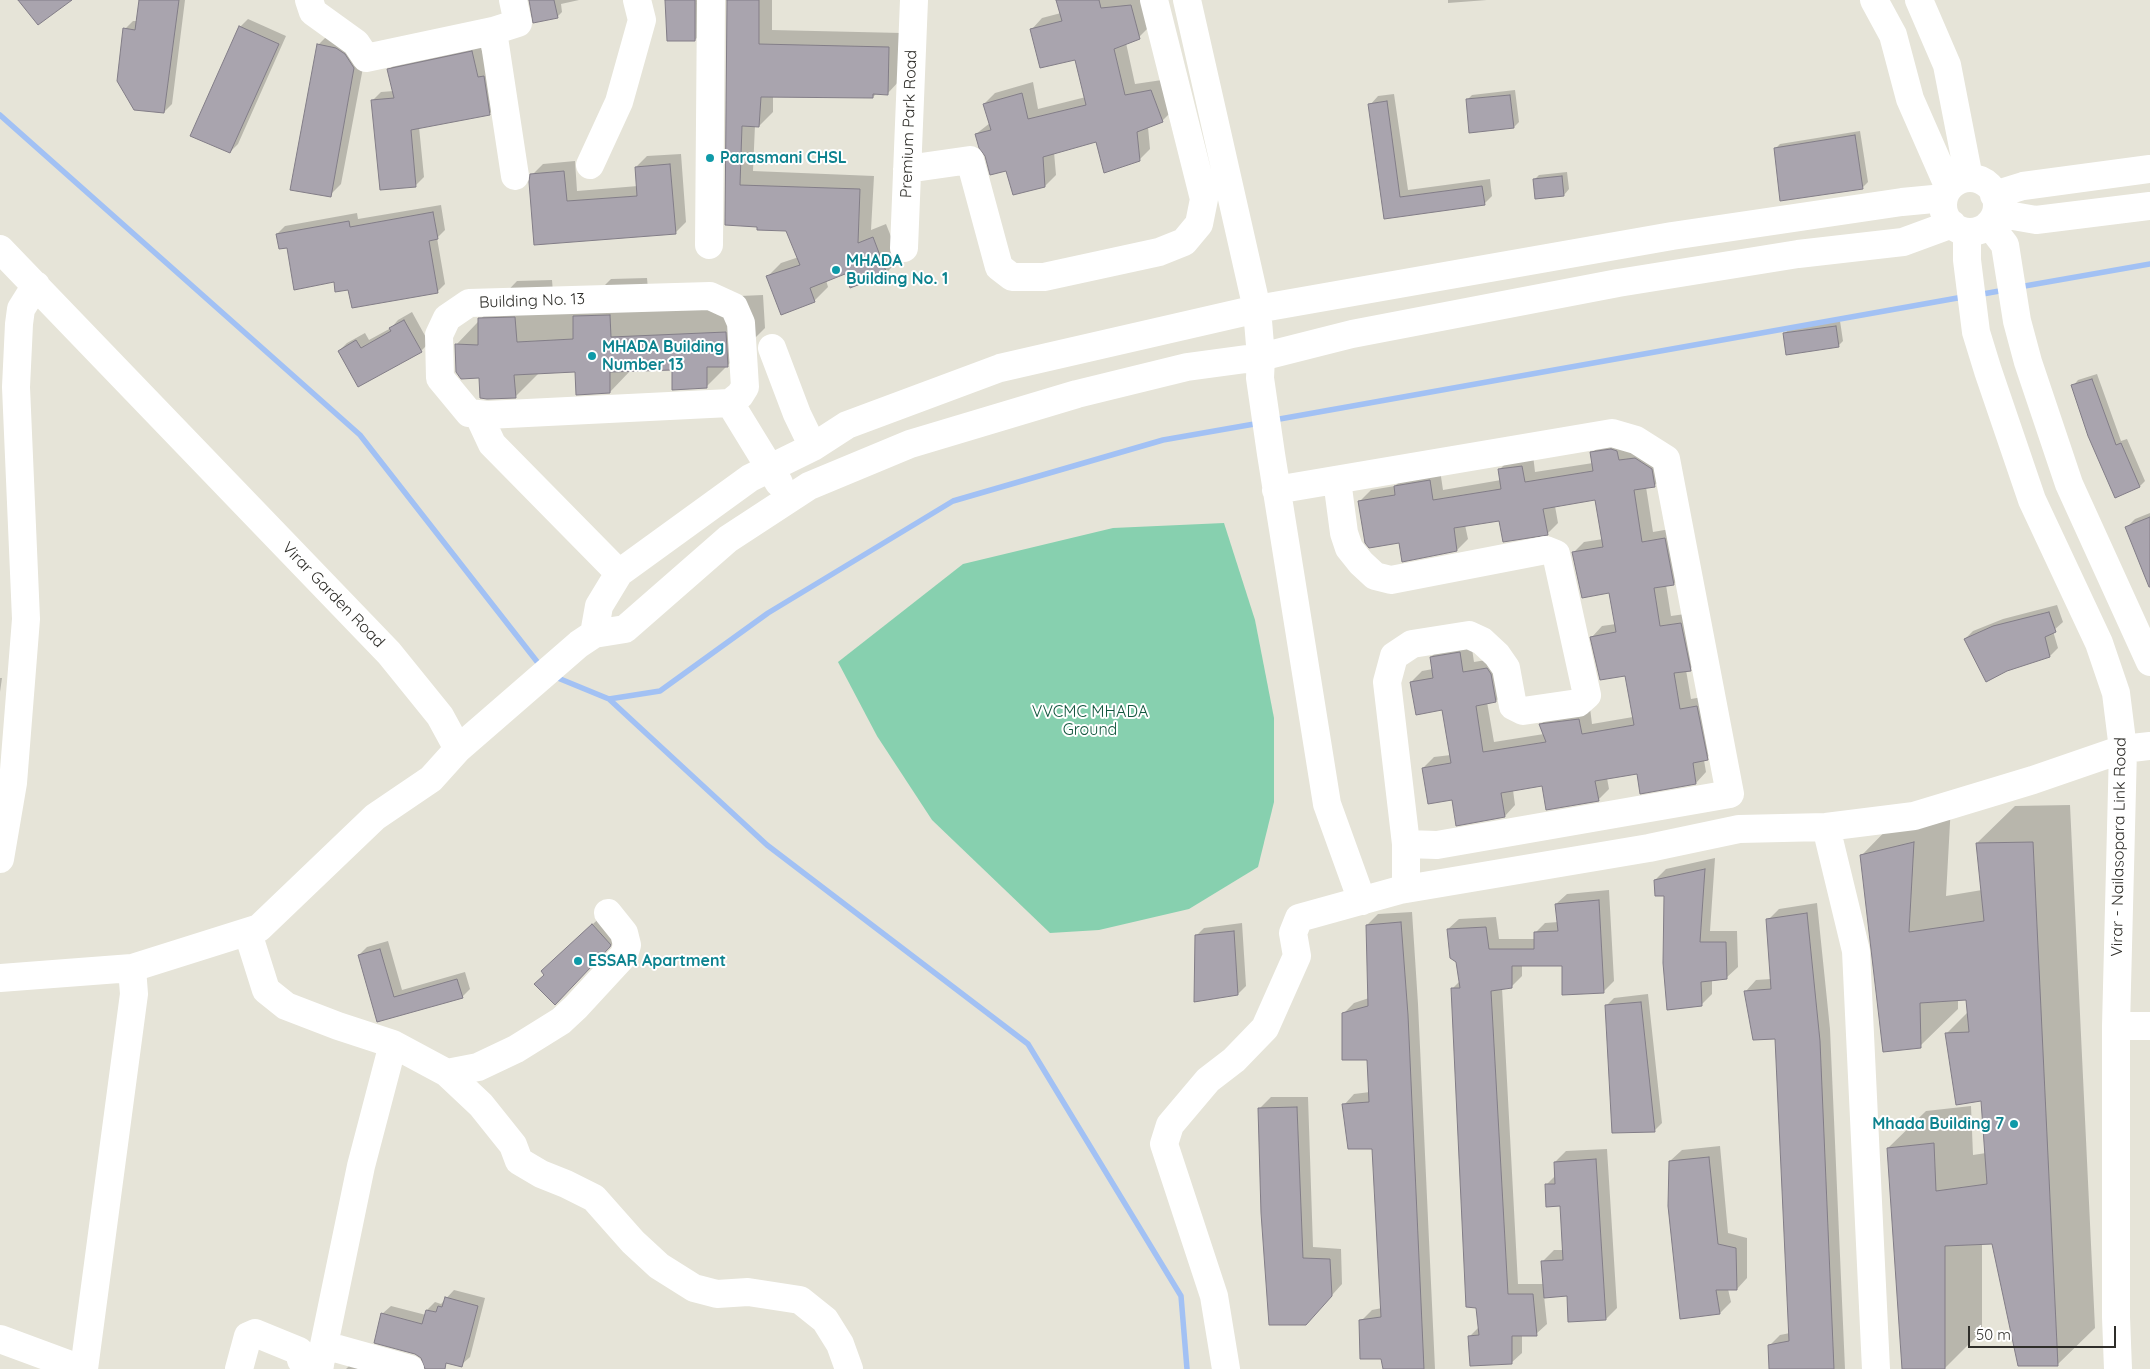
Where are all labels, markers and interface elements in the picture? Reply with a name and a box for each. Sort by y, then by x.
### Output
street label: Premium Park Road [897,50,921,198]
place label: Parasmani CHSL [720,148,847,168]
marker: Parasmani CHSL [704,152,716,164]
place label: MHADA Building No. 1 [846,251,948,289]
marker: MHADA Building No. 1 [830,264,842,276]
street label: Building No. 13 [479,290,585,312]
place label: MHADA Building Number 13 [602,337,724,375]
marker: MHADA Building Number 13 [586,350,598,362]
street label: Virar Garden Road [278,538,388,652]
park label: VVCMC MHADA Ground [1032,702,1148,740]
street label: Virar - Nailasopara Link Road [2107,737,2131,957]
place label: ESSAR Apartment [588,951,726,971]
marker: ESSAR Apartment [572,955,584,967]
place label: Mhada Building 7 [1872,1114,2004,1134]
marker: Mhada Building 7 [2008,1118,2020,1130]
scale bar [1970,1316,2118,1348]
text: 50 m [1976,1325,2011,1344]

